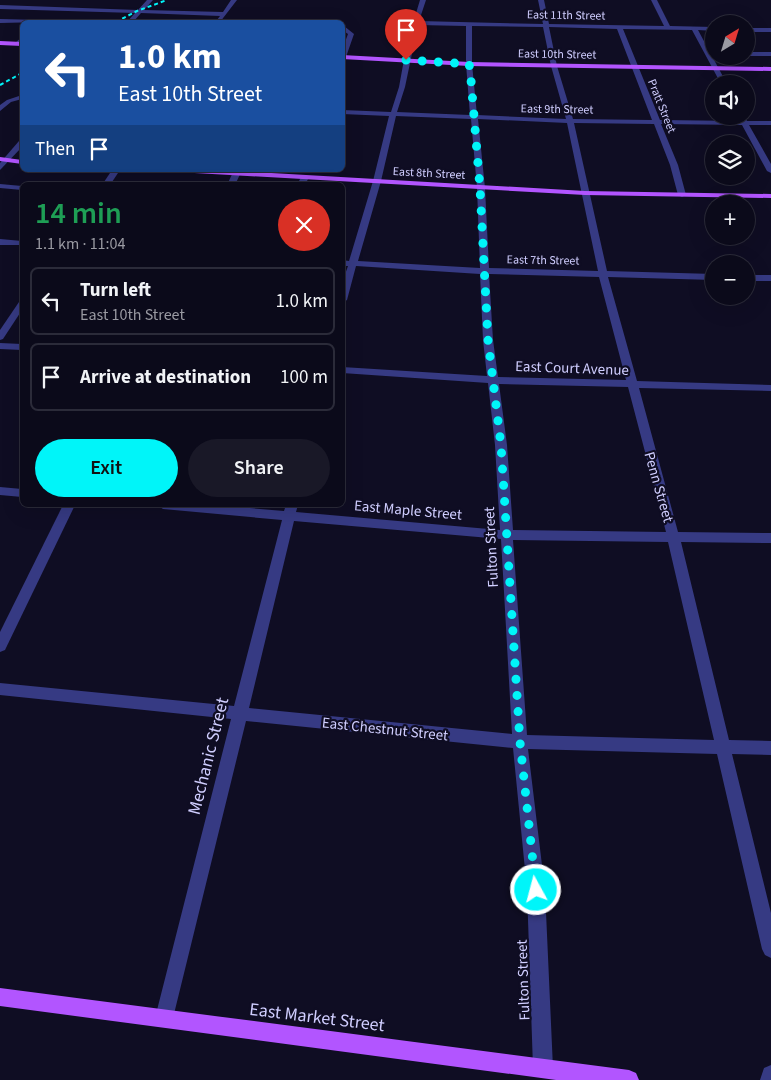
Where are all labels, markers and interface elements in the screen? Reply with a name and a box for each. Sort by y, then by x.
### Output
street label: East 11th Street [527,6,605,25]
pin [385,9,427,60]
north arrow [705,15,755,65]
map controls [705,15,755,305]
icon: arrive [392,16,420,44]
text: 1.0 km [118,32,222,82]
icon: left [35,40,100,105]
street label: East 10th Street [518,45,596,64]
button: sound [705,75,755,125]
street label: Pratt Street [643,77,680,136]
text: East 10th Street [118,78,262,110]
street label: East 9th Street [521,100,593,119]
icon: arrive [85,135,113,163]
button: layers [705,135,755,185]
text: Then [35,136,75,163]
street label: East 8th Street [392,163,466,184]
text: 14 min [35,192,122,235]
button: + [705,195,755,245]
button: close [278,199,330,251]
text: 1.1 km · 11:04 [35,233,125,255]
street label: East 7th Street [507,251,579,270]
button: − [705,255,755,305]
text: Turn left [80,277,151,304]
icon: left [37,287,65,315]
text: 1.0 km [275,288,328,315]
text: East 10th Street [80,304,185,326]
street label: East Court Avenue [515,356,629,381]
icon: arrive [37,363,65,391]
text: Arrive at destination [80,364,251,391]
text: 100 m [280,364,328,391]
button: Exit [35,439,178,497]
button: Share [188,439,330,497]
street label: Penn Street [638,449,679,525]
street label: East Maple Street [353,495,463,526]
street label: Fulton Street [479,506,504,588]
street label: Mechanic Street [182,695,235,817]
street label: East Chestnut Street [321,712,449,747]
position arrow [509,863,561,915]
street label: Fulton Street [512,939,535,1021]
street label: East Market Street [248,997,386,1038]

